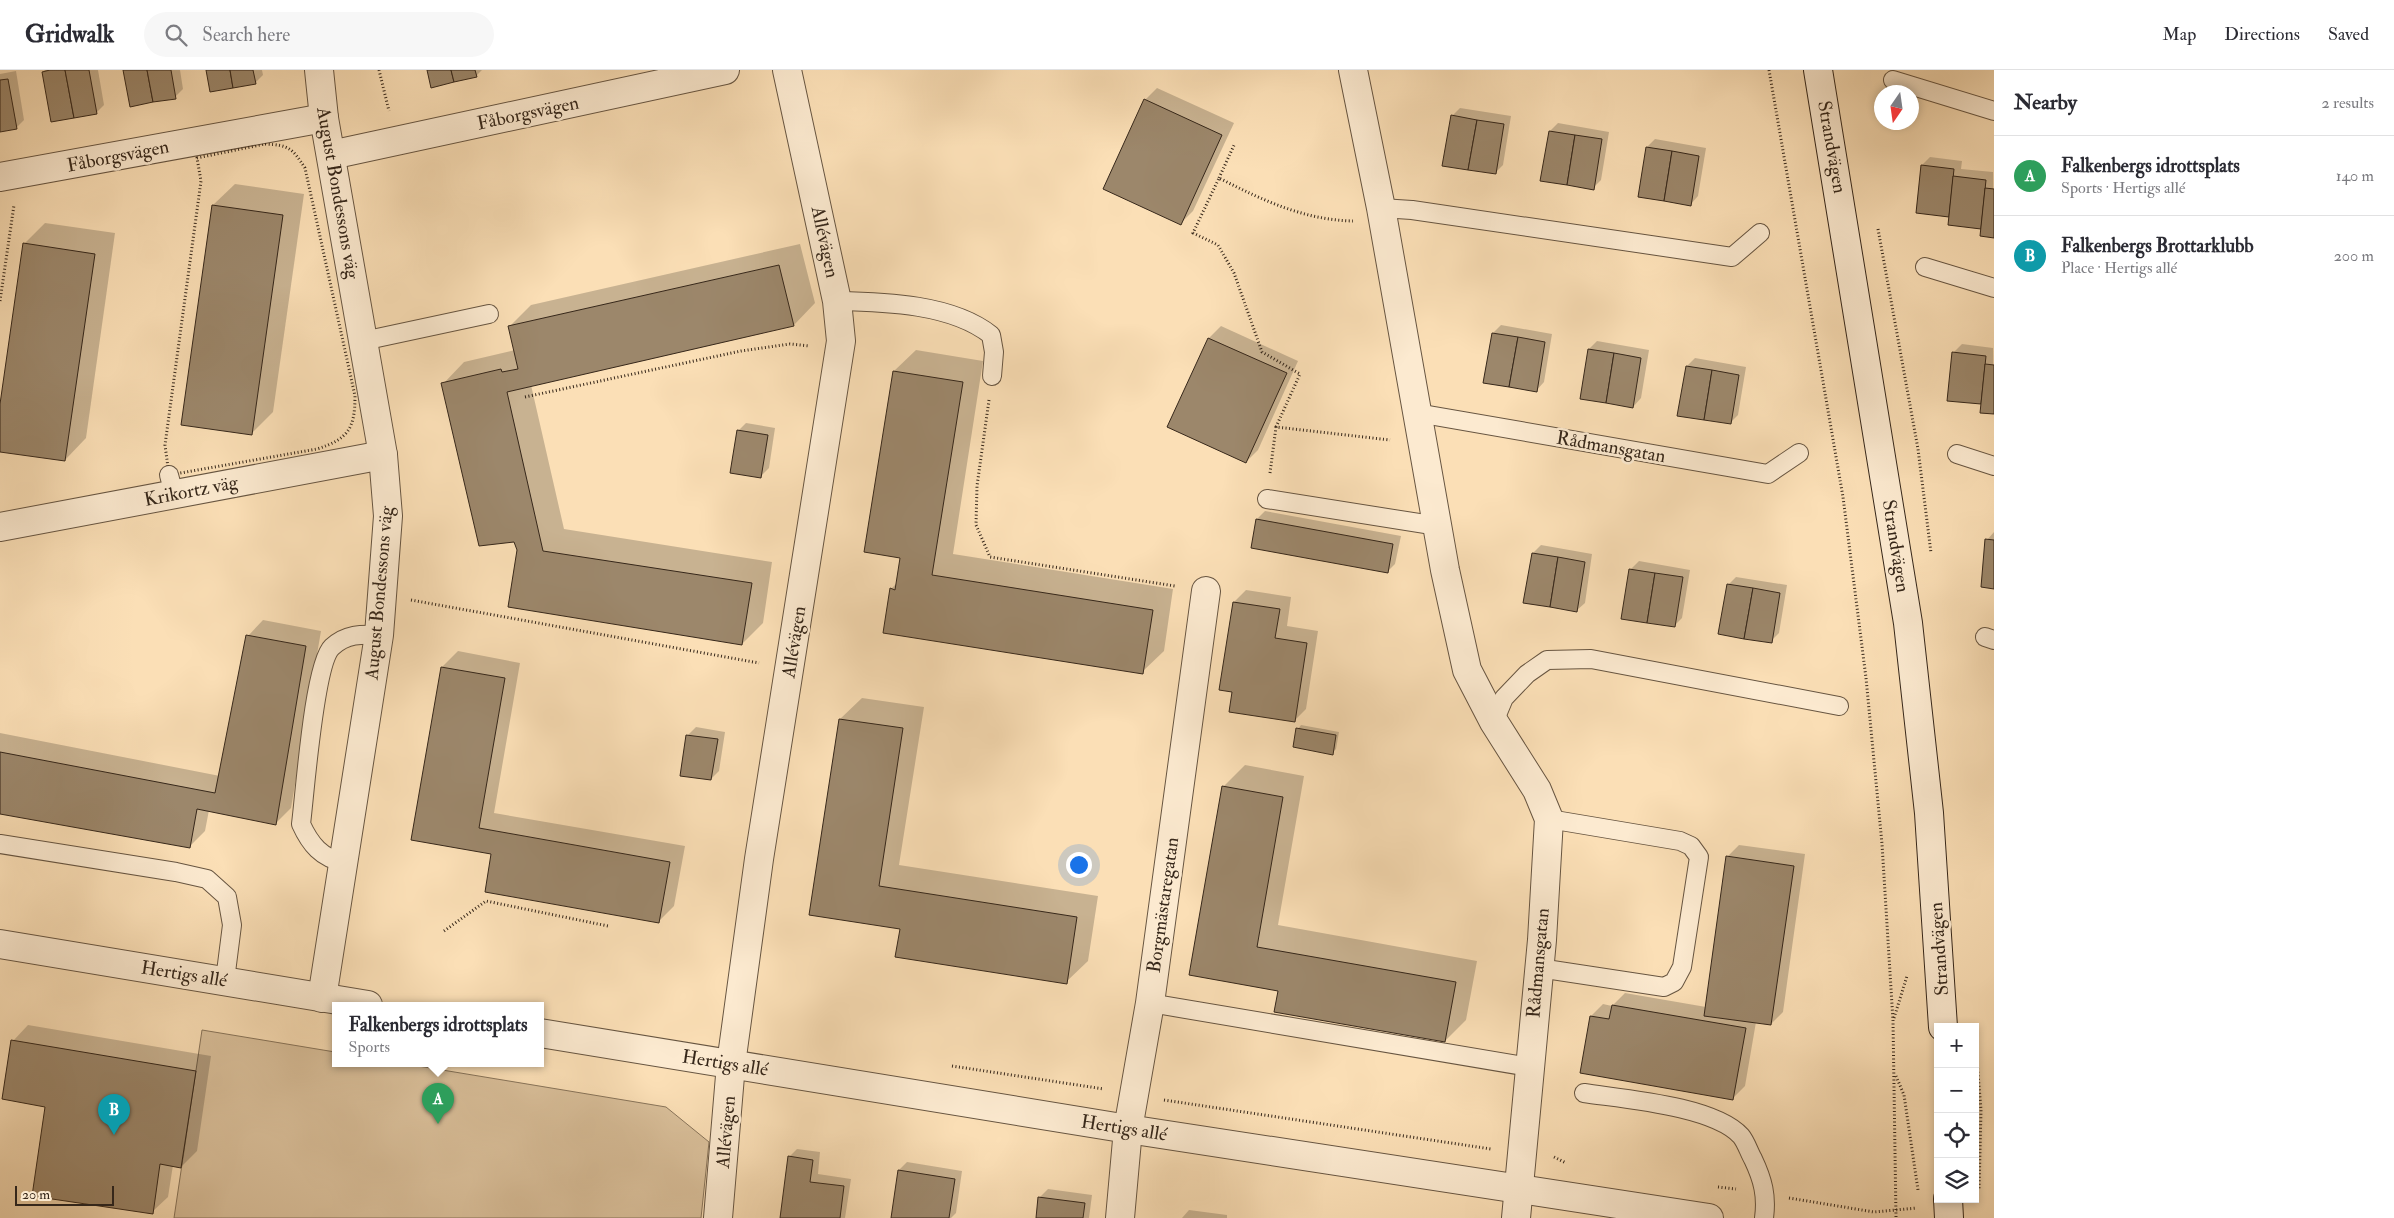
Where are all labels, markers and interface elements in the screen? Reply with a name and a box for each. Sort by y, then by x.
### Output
search box [144,12,494,57]
text: Gridwalk [25,19,114,50]
icon: search [162,21,190,49]
text: Search here [202,23,290,47]
text: Map [2163,23,2196,46]
text: Directions [2224,23,2300,46]
text: Saved [2328,23,2369,46]
north arrow [1874,85,1919,130]
text: Nearby [2014,89,2077,116]
street label: Fåborgsvägen [475,90,581,136]
text: 2 results [2321,93,2374,113]
street label: Strandvägen [1812,99,1852,195]
street label: August Bondessons väg [311,104,365,281]
street label: Fåborgsvägen [65,134,171,178]
text: Falkenbergs idrottsplats [2061,154,2240,178]
text: A [2025,166,2035,186]
text: 140 m [2336,166,2374,186]
text: Sports · Hertigs allé [2061,178,2185,198]
street label: Allévägen [805,203,844,280]
text: Falkenbergs Brottarklubb [2061,234,2254,258]
text: B [2025,246,2035,266]
text: 200 m [2334,246,2374,266]
text: Place · Hertigs allé [2061,258,2177,278]
street label: Rådmansgatan [1554,426,1668,468]
street label: Krikortz väg [142,470,241,512]
street label: Strandvägen [1877,498,1915,594]
street label: August Bondessons väg [359,505,399,682]
street label: Allévägen [776,604,812,681]
street label: Borgmästaregatan [1142,835,1184,974]
your location [1066,852,1092,878]
street label: Strandvägen [1924,901,1954,997]
street label: Rådmansgatan [1521,907,1555,1019]
street label: Hertigs allé [139,955,229,993]
popup [332,1002,544,1067]
text: Falkenbergs idrottsplats [349,1013,527,1037]
map controls [1934,1023,1979,1203]
button: + [1934,1023,1979,1068]
text: Sports [349,1037,390,1057]
street label: Hertigs allé [680,1044,770,1082]
button: − [1934,1068,1979,1113]
pin: A [422,1083,454,1124]
pin: B [98,1094,130,1135]
street label: Allévägen [711,1095,741,1170]
street label: Hertigs allé [1079,1109,1169,1147]
button: locate [1934,1113,1979,1158]
button: layers [1934,1158,1979,1203]
scale bar [15,1183,114,1206]
text: 20 m [22,1186,50,1203]

